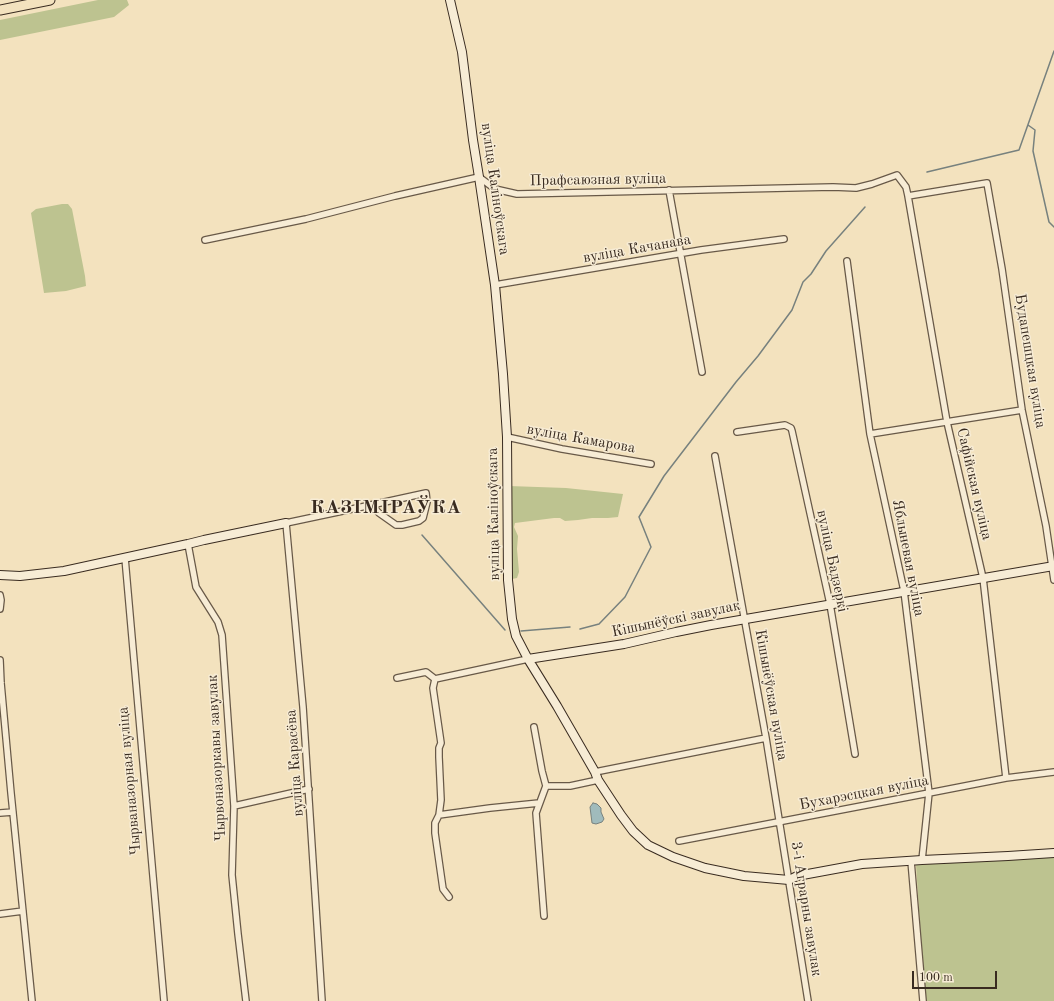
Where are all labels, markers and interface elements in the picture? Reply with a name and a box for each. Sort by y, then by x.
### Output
street label: вуліца Каліноўскага [477,122,513,256]
street label: Прафсаюзная вуліца [530,170,666,190]
street label: вуліца Качанава [582,231,692,267]
street label: Будапешцкая вуліца [1010,292,1050,430]
street label: вуліца Камарова [525,421,637,457]
street label: Сафійская вуліца [952,426,996,542]
street label: вуліца Каліноўскага [484,447,504,581]
district label: КАЗІМІРАЎКА [310,497,462,519]
street label: Яблыневая вуліца [888,498,928,618]
street label: вуліца Бадзеркі [812,508,852,614]
street label: Кішынёўскі завулак [610,597,742,641]
street label: Кішынёўская вуліца [751,628,791,762]
street label: Чырвоназоркавы завулак [204,674,230,842]
street label: Чырваназорная вуліца [115,706,145,856]
street label: вуліца Карасёва [282,709,308,817]
street label: Бухарэсцкая вуліца [798,772,930,814]
street label: 3-і Аграрны завулак [786,840,826,978]
scale bar [914,963,999,989]
text: 100 m [919,972,953,984]

